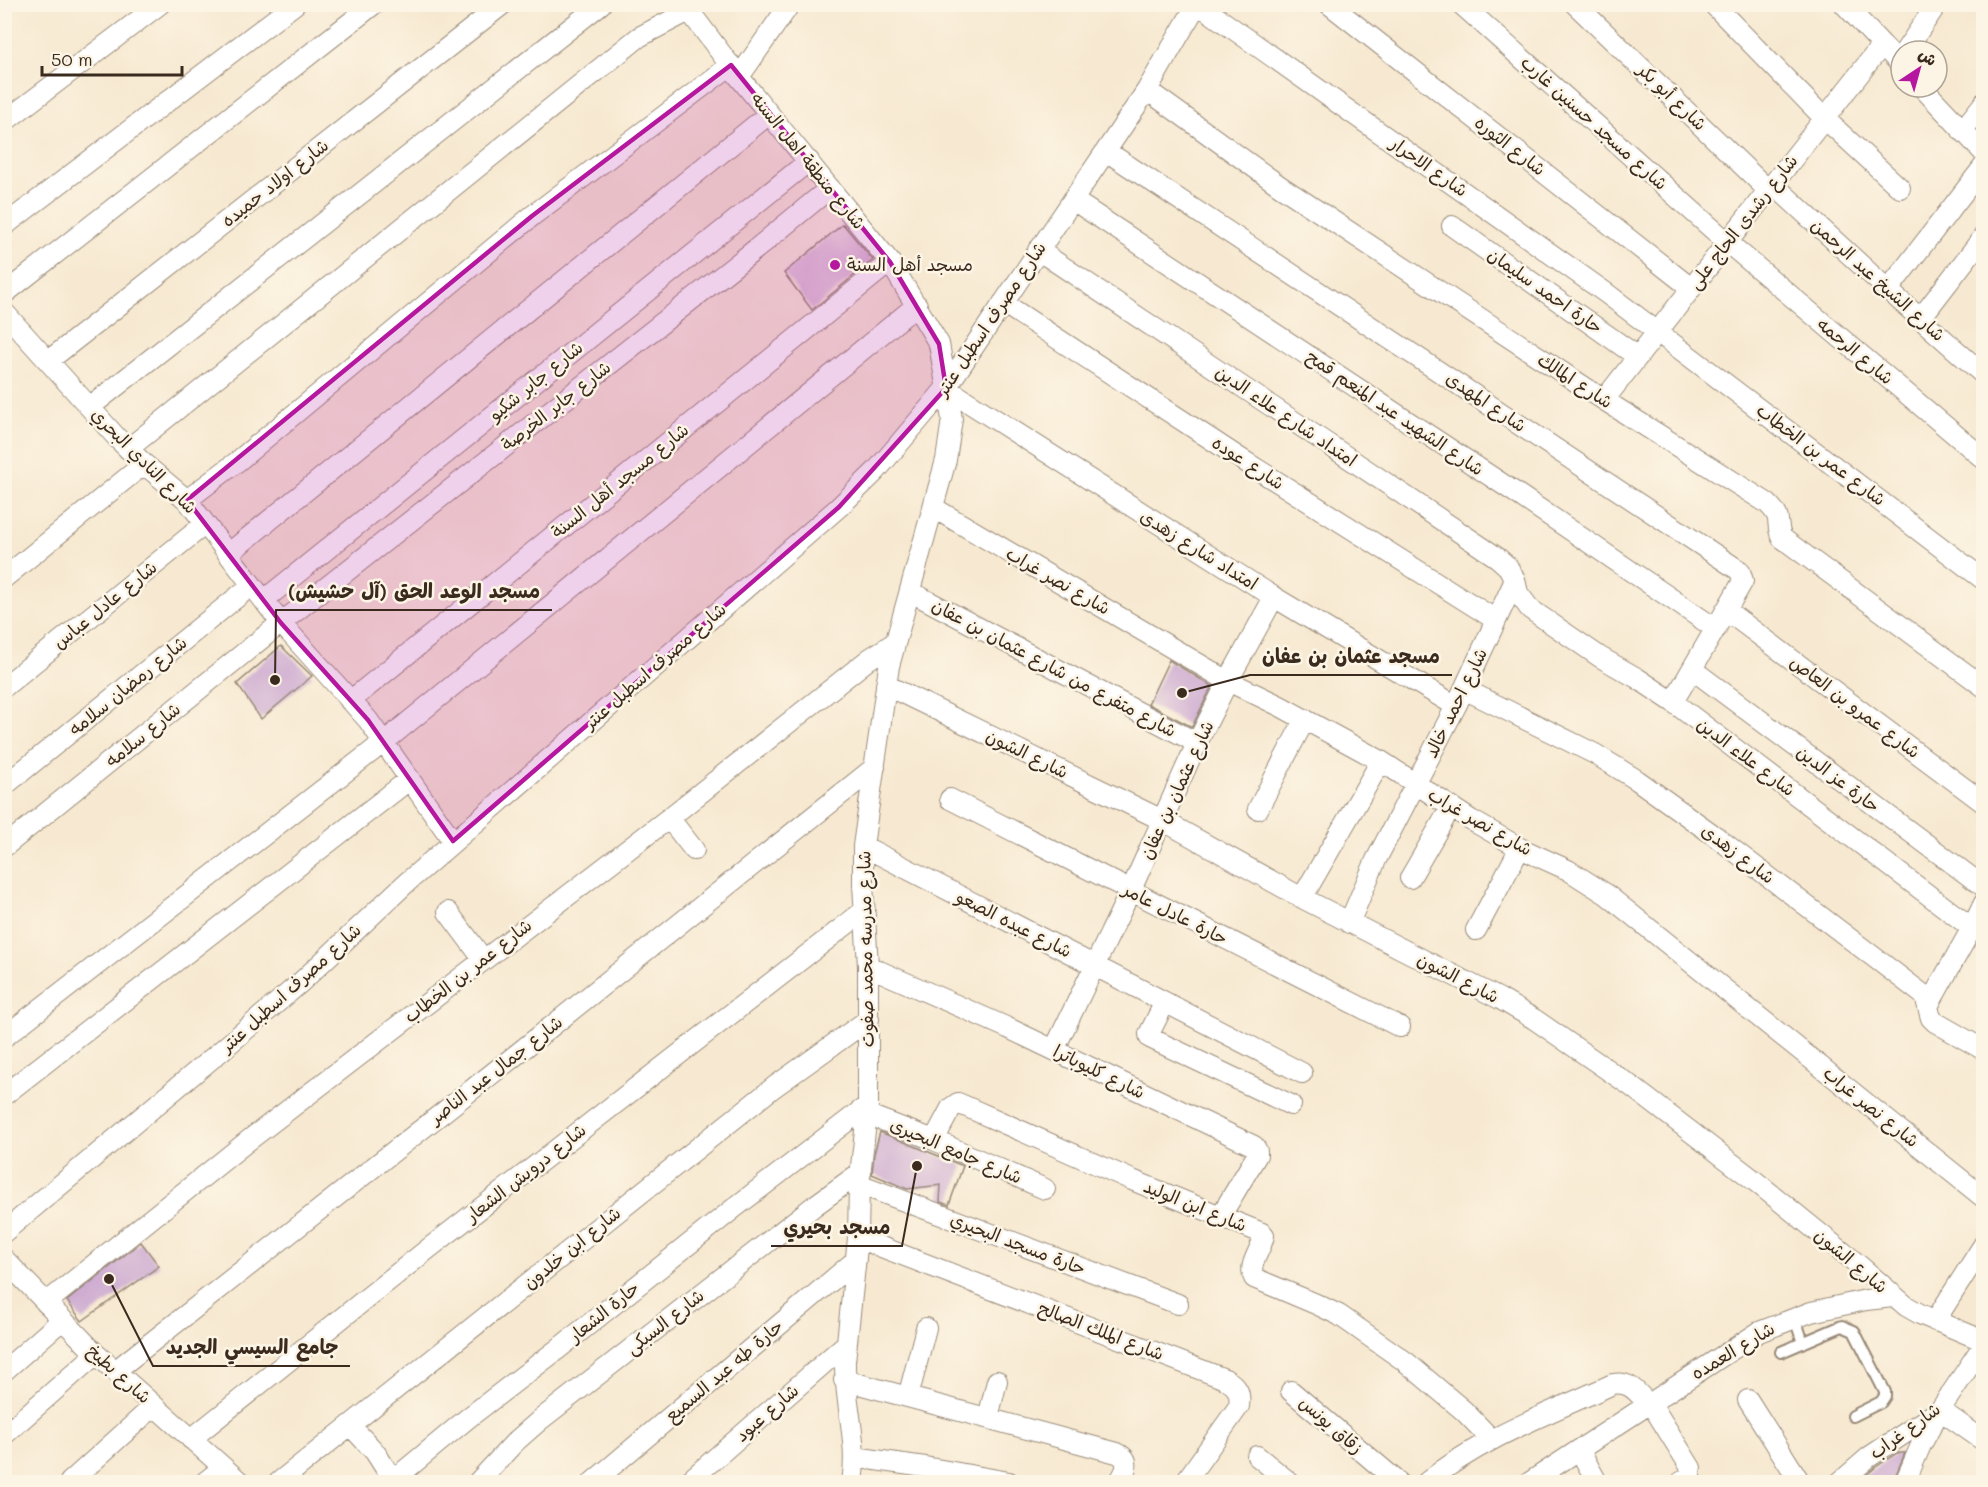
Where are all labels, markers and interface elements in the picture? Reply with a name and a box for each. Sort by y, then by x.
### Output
scale bar [42,39,182,77]
north arrow [1889,39,1949,99]
text: ش [1915,43,1941,70]
text: 50 m [51,47,93,71]
street label: شارع مسجد حسنين غارب [1515,50,1673,195]
street label: شارع أبو بكر [1631,56,1713,136]
street label: شارع منطقة اهل السنه [745,87,871,234]
street label: شارع الثوره [1469,110,1551,181]
street label: شارع الاحرار [1384,130,1473,203]
street label: شارع اولاد حميده [216,133,334,232]
street label: شارع رشدى الحاج على [1682,149,1803,294]
street label: شارع الشيخ عبد الرحمن [1806,213,1951,347]
street label: شارع مصرف اسطبل عنتر [928,237,1052,403]
street label: حارة احمد سليمان [1483,242,1608,339]
place label: مسجد أهل السنة [847,252,973,276]
marker: مسجد أهل السنة [828,258,842,272]
street label: شارع الرحمه [1812,311,1899,390]
street label: شارع جابر شكيو [482,335,588,428]
street label: شارع الشهيد عبد المنعم قمح [1301,344,1489,483]
street label: شارع المالك [1533,347,1618,414]
street label: شارع جابر الخرصة [496,355,616,456]
street label: امتداد شارع علاء الدين [1211,359,1362,472]
street label: شارع المهدى [1441,365,1532,438]
street label: شارع عمر بن الخطاب [1751,398,1891,512]
street label: شارع النادي البحري [85,402,203,520]
street label: شارع مسجد أهل السنة [545,417,694,544]
street label: شارع عوده [1207,430,1289,495]
street label: امتداد شارع زهدى [1136,503,1263,596]
street label: شارع نصر غراب [1002,541,1115,621]
street label: شارع عادل عباس [47,555,162,654]
callout: مسجد الوعد الحق (آل حشيش) [276,572,552,610]
text: مسجد الوعد الحق (آل حشيش) [288,577,540,604]
street label: شارع متفرع من شارع عثمان بن عفان [928,592,1181,743]
street label: شارع مصرف اسطبل عنتر [576,597,731,736]
street label: شارع رمضان سلامه [63,630,192,741]
callout: مسجد عثمان بن عفان [1250,637,1452,675]
text: مسجد عثمان بن عفان [1262,642,1440,669]
street label: شارع احمد خالد [1418,644,1493,762]
street label: شارع عمرو بن العاص [1785,649,1926,764]
street label: شارع سلامه [100,697,186,773]
street label: شارع علاء الدين [1692,711,1801,802]
street label: شارع عثمان بن عفان [1133,716,1220,863]
street label: شارع الشون [982,723,1073,784]
street label: حارة عز الدين [1792,739,1885,817]
street label: شارع نصر غراب [1424,782,1537,862]
street label: شارع زهدى [1696,818,1780,889]
street label: شارع مدرسه محمد صفوت [851,851,880,1048]
street label: حارة عادل عامر [1117,875,1232,950]
street label: شارع عبده الصعو [951,883,1076,963]
street label: شارع عمر بن الخطاب [399,913,537,1028]
street label: شارع مصرف اسطبل عنتر [213,918,366,1059]
street label: شارع الشون [1413,946,1504,1009]
street label: شارع جمال عبد الناصر [422,1010,568,1131]
street label: شارع كليوباترا [1049,1038,1149,1105]
street label: شارع نصر غراب [1818,1060,1924,1153]
street label: شارع جامع البحيرى [886,1111,1026,1191]
street label: شارع درويش الشعار [459,1118,591,1229]
street label: شارع ابن الوليد [1140,1173,1250,1238]
street label: شارع ابن خلدون [518,1200,626,1295]
street label: حارة مسجد البحيري [947,1206,1089,1282]
callout: مسجد بحيري [771,1208,902,1246]
text: مسجد بحيري [783,1213,891,1243]
street label: شارع الشون [1809,1222,1893,1299]
street label: حارة الشعار [561,1275,644,1348]
street label: شارع السبكى [620,1283,709,1360]
street label: شارع الملك الصالح [1035,1295,1168,1366]
street label: حارة طه عبد السميع [659,1314,789,1428]
street label: شارع العمده [1686,1316,1779,1385]
callout: جامع السيسي الجديد [153,1328,350,1366]
text: جامع السيسي الجديد [166,1333,338,1365]
street label: شارع بطيخ [82,1338,157,1409]
street label: شارع عبود [729,1378,804,1447]
street label: زقاق يونس [1295,1390,1369,1459]
street label: شارع غراب [1864,1396,1945,1465]

